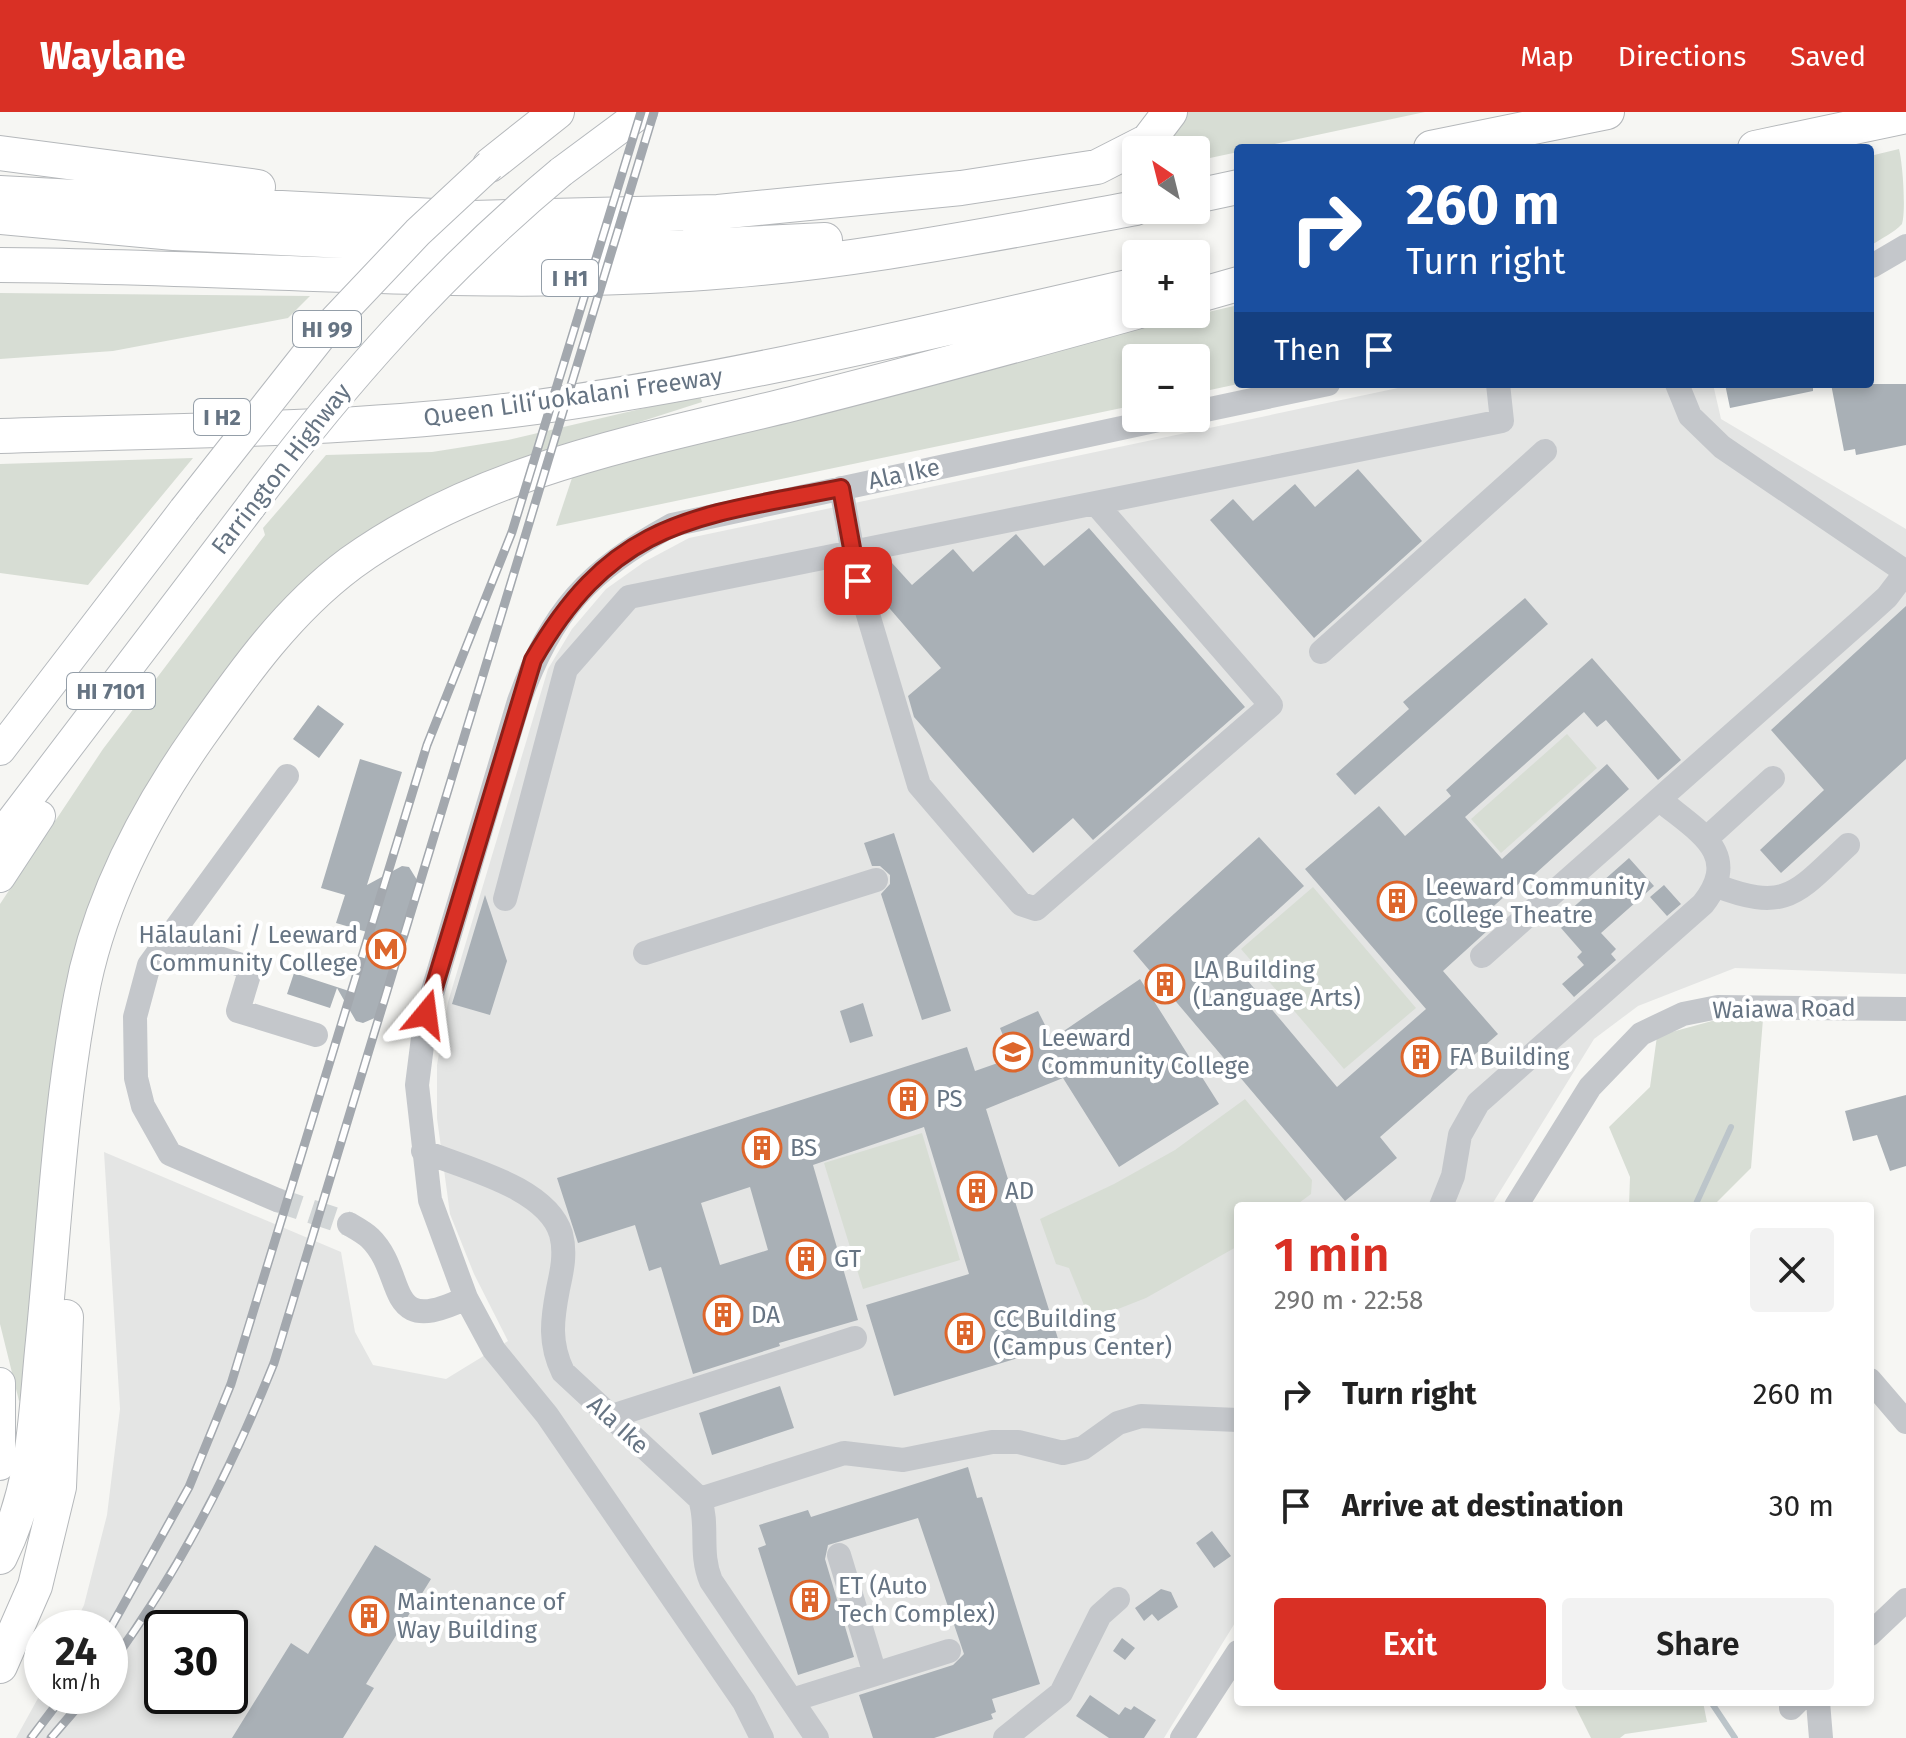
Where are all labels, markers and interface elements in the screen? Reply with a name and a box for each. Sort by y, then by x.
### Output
text: Waylane [40,33,186,79]
text: Map [1520,40,1574,73]
text: Directions [1618,40,1746,73]
text: Saved [1790,40,1866,73]
north arrow [1122,136,1210,224]
map controls [1122,136,1210,432]
text: 260 m [1406,172,1560,239]
icon: right [1274,176,1378,280]
button: + [1122,240,1210,328]
text: Turn right [1406,240,1566,284]
road number: I H1 [542,260,598,296]
road number: HI 99 [293,311,361,347]
icon: arrive [1357,328,1401,372]
text: Then [1274,332,1341,368]
button: − [1122,344,1210,432]
street label: Queen Liliʻuokalani Freeway [422,362,724,432]
street label: Farrington Highway [206,378,356,560]
road number: I H2 [194,399,250,435]
street label: Ala Ike [866,453,942,495]
pin [824,547,892,615]
icon: arrive [836,559,880,603]
road number: HI 7101 [67,673,155,709]
place label: Leeward Community College Theatre [1425,873,1645,929]
building icon: Leeward Community College Theatre [1376,880,1418,922]
place label: Hālaulani / Leeward Community College [139,921,358,977]
metro station icon: Hālaulani / Leeward Community College [365,928,407,970]
place label: LA Building (Language Arts) [1193,956,1361,1012]
building icon: LA Building (Language Arts) [1144,963,1186,1005]
position arrow [384,972,468,1056]
street label: Waiawa Road [1712,994,1856,1024]
place label: Leeward Community College [1041,1024,1250,1080]
school or university icon: Leeward Community College [992,1031,1034,1073]
building icon: FA Building [1400,1036,1442,1078]
place label: FA Building [1449,1043,1570,1071]
building icon: PS [887,1078,929,1120]
place label: PS [936,1085,963,1113]
building icon: BS [741,1127,783,1169]
place label: BS [790,1134,817,1162]
building icon: AD [956,1170,998,1212]
place label: AD [1005,1177,1034,1205]
text: 1 min [1274,1226,1390,1284]
button: close [1750,1228,1834,1312]
building icon: GT [785,1238,827,1280]
place label: GT [834,1245,862,1273]
text: 290 m · 22:58 [1274,1285,1423,1316]
building icon: DA [702,1294,744,1336]
place label: DA [751,1301,780,1329]
place label: CC Building (Campus Center) [993,1305,1172,1361]
building icon: CC Building (Campus Center) [944,1312,986,1354]
icon: right [1274,1372,1318,1416]
text: Turn right [1342,1376,1477,1412]
text: 260 m [1753,1376,1834,1412]
street label: Ala Ike [582,1390,654,1460]
icon: arrive [1274,1484,1318,1528]
text: Arrive at destination [1342,1488,1624,1524]
text: 30 m [1769,1488,1834,1524]
place label: ET (Auto Tech Complex) [838,1572,995,1628]
building icon: ET (Auto Tech Complex) [789,1579,831,1621]
place label: Maintenance of Way Building [397,1588,567,1644]
building icon: Maintenance of Way Building [348,1595,390,1637]
button: Exit [1274,1598,1546,1690]
button: Share [1562,1598,1834,1690]
speed limit sign: 30 [144,1610,248,1714]
text: 24 [55,1628,97,1676]
text: km/h [51,1670,101,1694]

